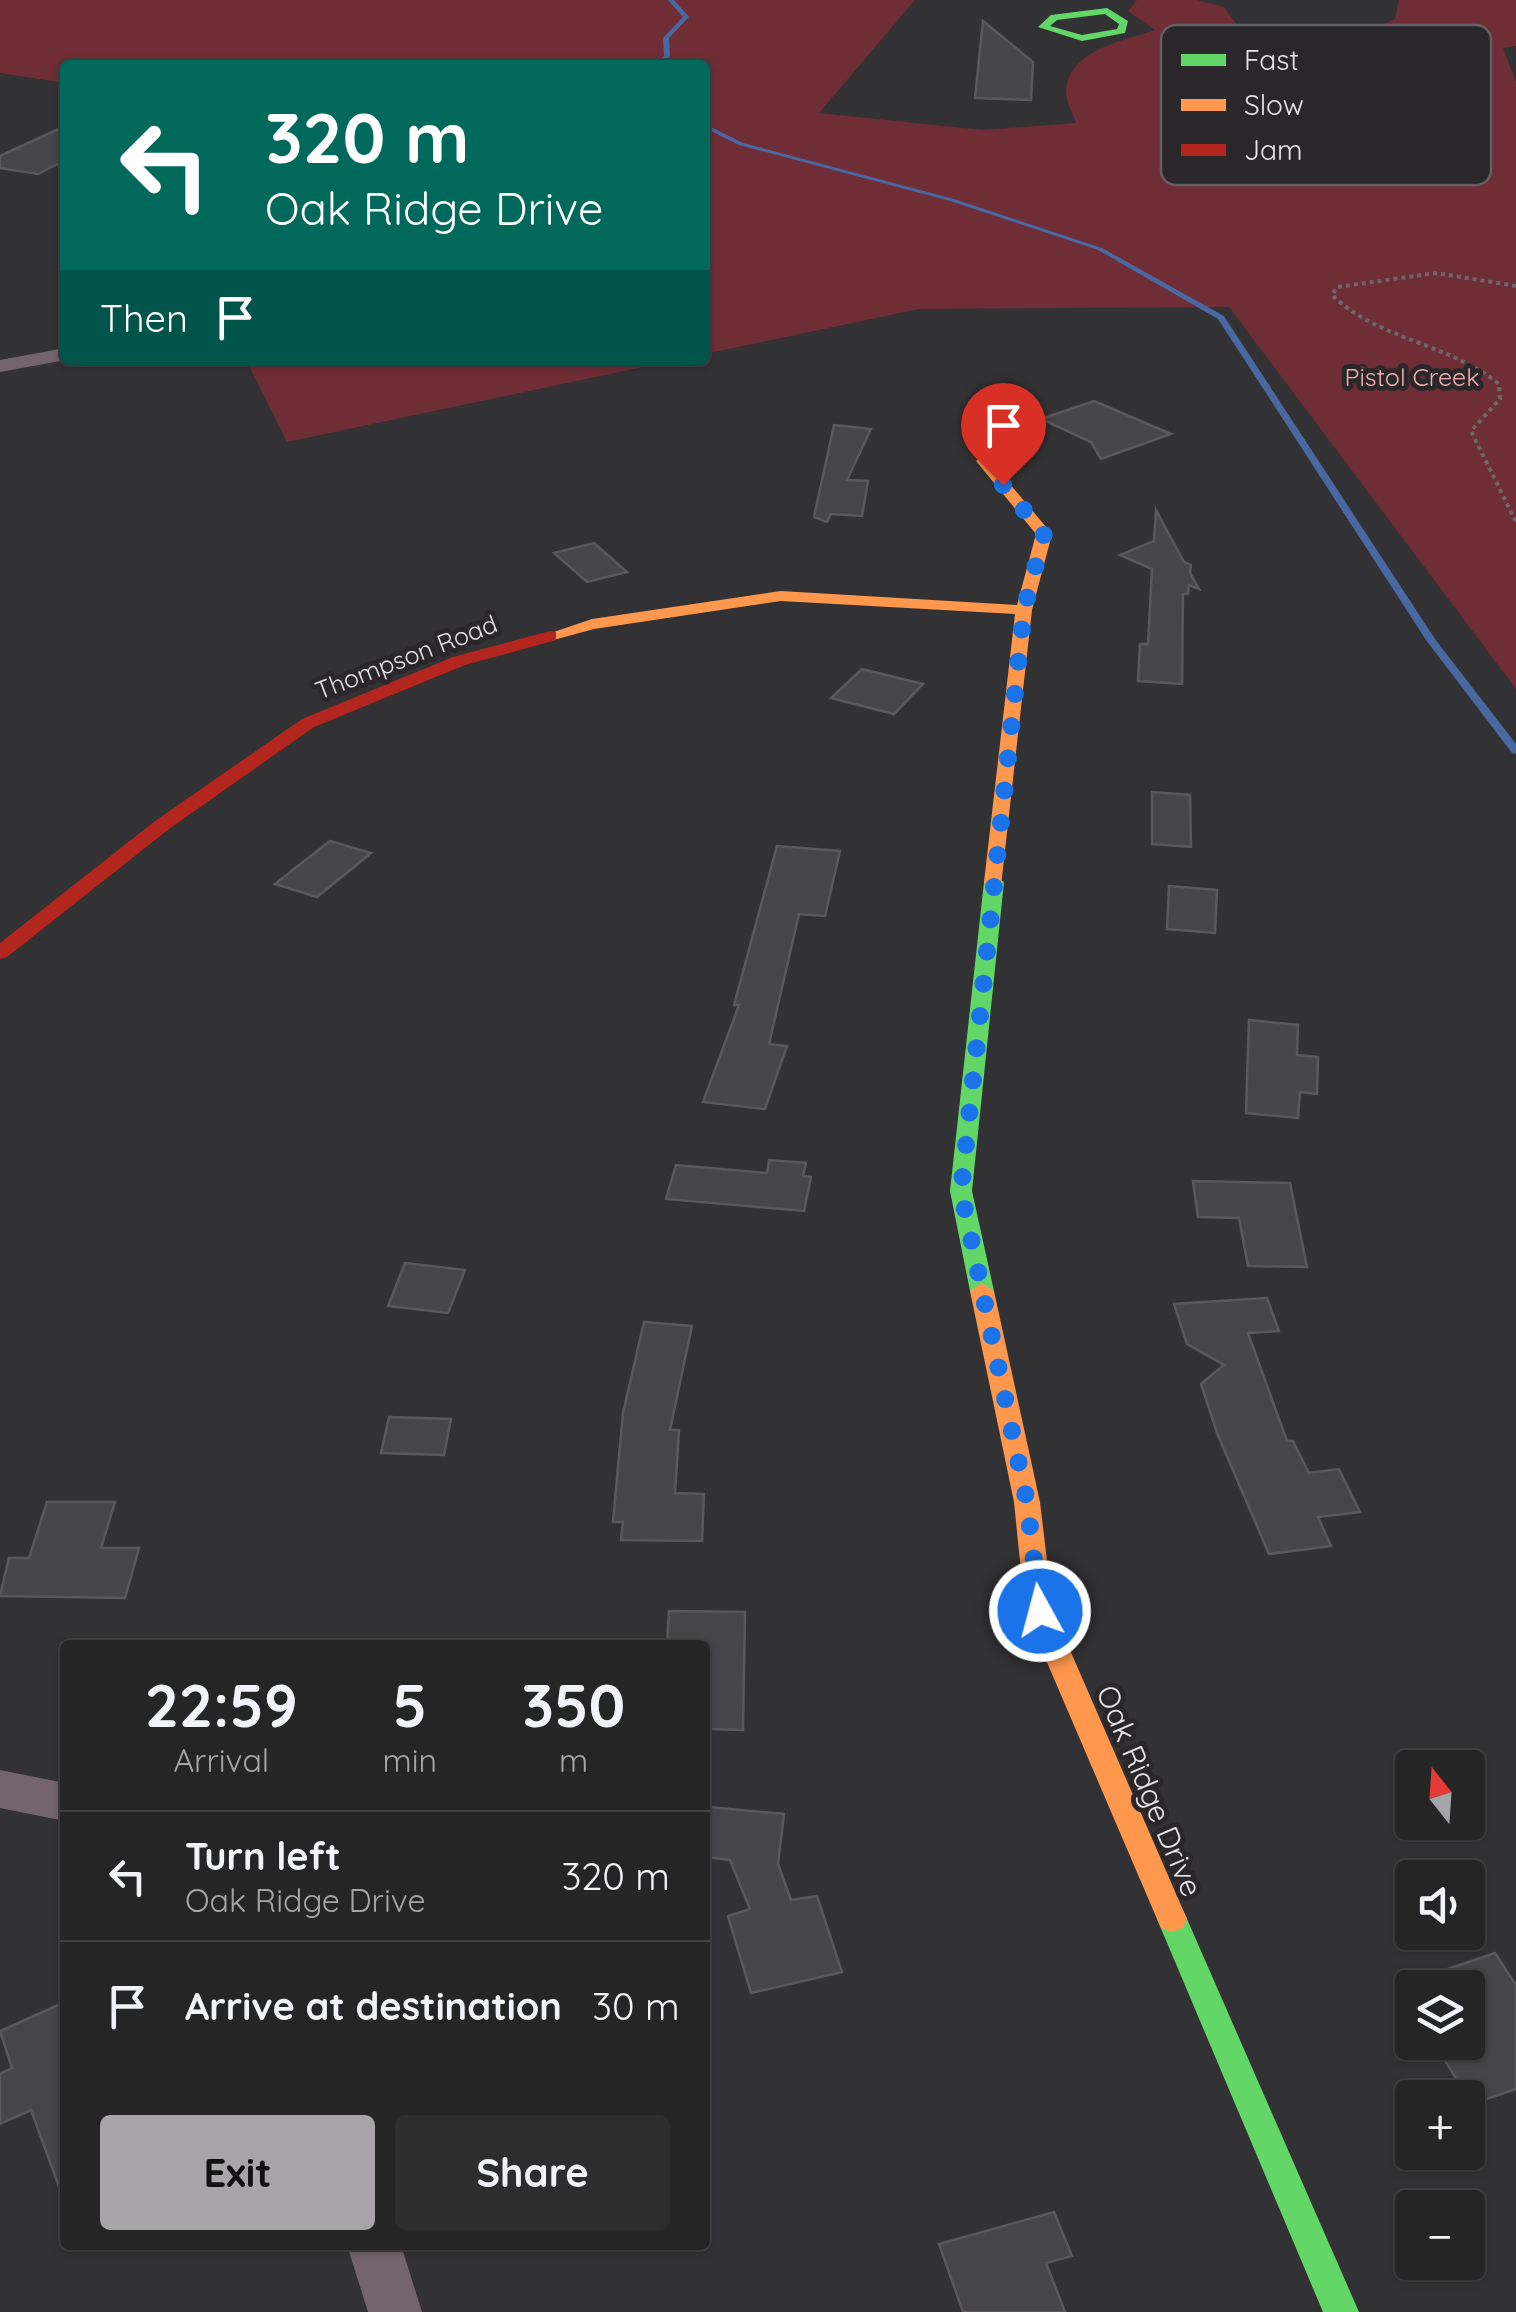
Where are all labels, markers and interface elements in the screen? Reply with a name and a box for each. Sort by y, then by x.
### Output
legend [1161,25,1491,185]
text: Fast [1244,42,1299,77]
text: Slow [1244,87,1304,122]
text: 320 m [265,93,470,181]
icon: left [100,100,230,230]
text: Jam [1244,132,1303,167]
text: Oak Ridge Drive [265,180,603,236]
icon: arrive [208,290,263,345]
text: Then [100,294,188,342]
park label: Pistol Creek [1344,361,1480,392]
pin [961,383,1046,486]
icon: arrive [976,398,1031,453]
street label: Thompson Road [310,608,501,705]
position arrow [988,1559,1092,1663]
text: 22:59 [145,1667,298,1742]
text: 5 [393,1667,427,1742]
text: 350 [522,1667,625,1742]
street label: Oak Ridge Drive [1088,1679,1211,1902]
text: Arrival [173,1740,269,1780]
text: min [383,1740,437,1780]
text: m [559,1740,588,1780]
north arrow [1395,1750,1485,1840]
map controls [1395,1750,1485,2280]
text: Turn left [185,1832,341,1880]
icon: left [100,1849,155,1904]
text: 320 m [561,1852,670,1900]
button: sound [1395,1860,1485,1950]
text: Oak Ridge Drive [185,1880,426,1920]
button: layers [1395,1970,1485,2060]
icon: arrive [100,1979,155,2034]
text: Arrive at destination [185,1982,562,2030]
text: 30 m [592,1982,680,2030]
button: + [1395,2080,1485,2170]
button: Exit [100,2115,375,2230]
button: Share [395,2115,670,2230]
button: − [1395,2190,1485,2280]

